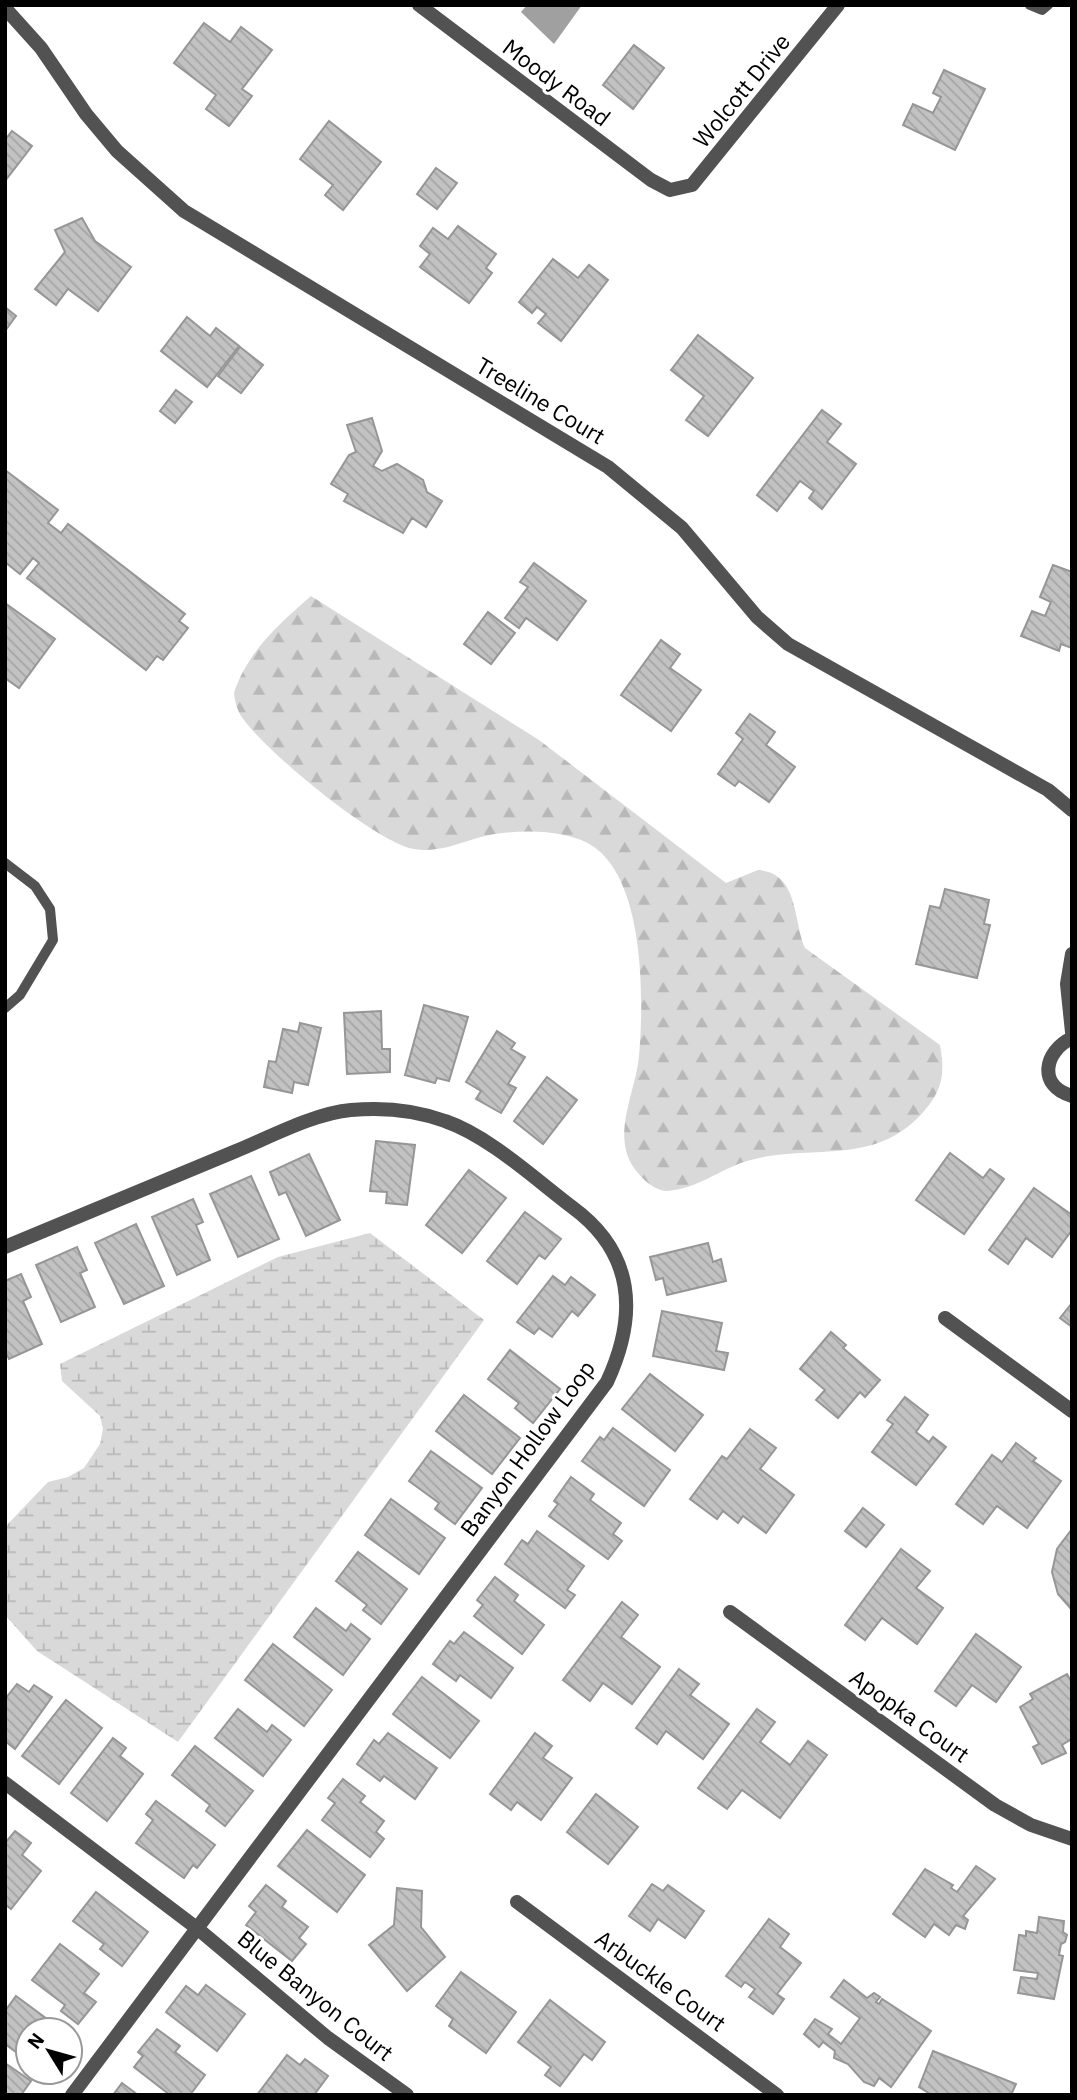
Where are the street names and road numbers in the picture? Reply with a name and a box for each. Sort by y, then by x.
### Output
street label: Wolcott Drive [686,27,796,153]
street label: Moody Road [497,32,617,132]
street label: Treeline Court [471,350,611,450]
street label: Banyon Hollow Loop [453,1354,601,1542]
street label: Apopka Court [844,1661,976,1769]
street label: Arbuckle Court [590,1922,732,2038]
street label: Blue Banyon Court [232,1923,400,2067]

